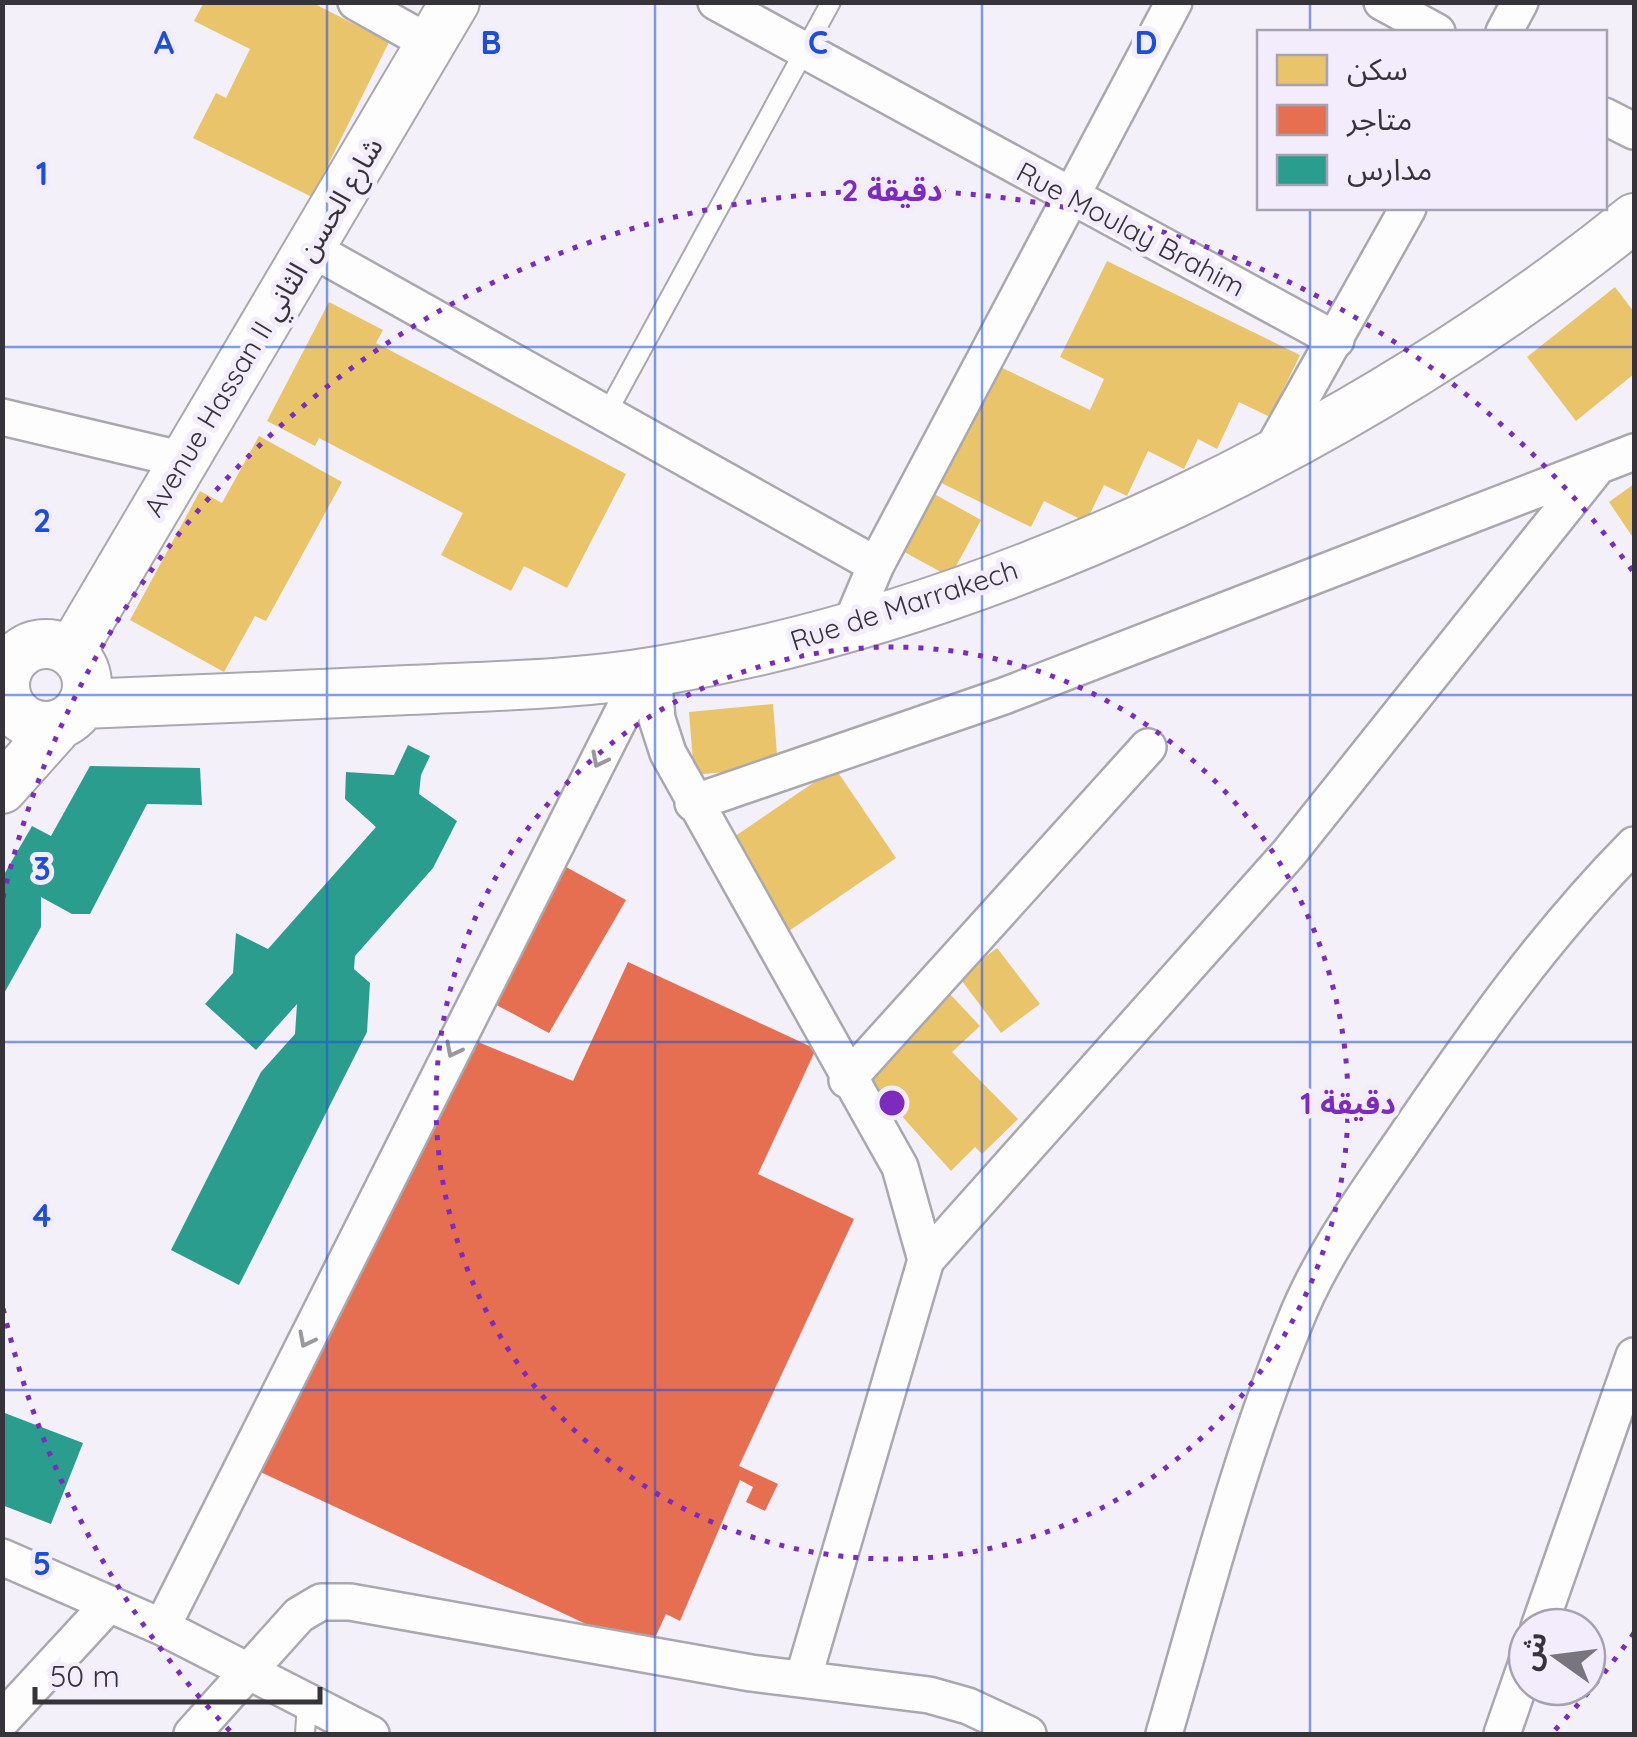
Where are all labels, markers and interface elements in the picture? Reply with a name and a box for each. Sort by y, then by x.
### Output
text: A [154,22,175,62]
text: B [481,22,501,62]
text: C [808,22,828,62]
text: D [1135,22,1157,62]
legend [1257,30,1607,210]
text: سكن [1347,50,1408,88]
text: متاجر [1346,100,1412,138]
street label: Avenue Hassan II شارع الحسن الثاني [135,131,394,525]
text: مدارس [1347,150,1432,188]
text: 1 [36,153,48,193]
street label: Rue Moulay Brahim [1011,154,1252,304]
text: 2 دقيقة [842,171,942,209]
text: 2 [33,500,51,540]
street label: Rue de Marrakech [786,551,1022,658]
one-way arrow [592,749,611,767]
text: 3 [33,848,51,888]
one-way arrow [446,1039,465,1057]
text: 1 دقيقة [1300,1084,1396,1122]
centre of rings [874,1085,910,1121]
text: 4 [33,1195,52,1235]
one-way arrow [299,1329,318,1347]
text: 5 [33,1543,51,1583]
north arrow [1507,1607,1607,1707]
text: ش [1511,1628,1554,1674]
scale bar [35,1642,320,1704]
text: 50 m [50,1657,120,1695]

